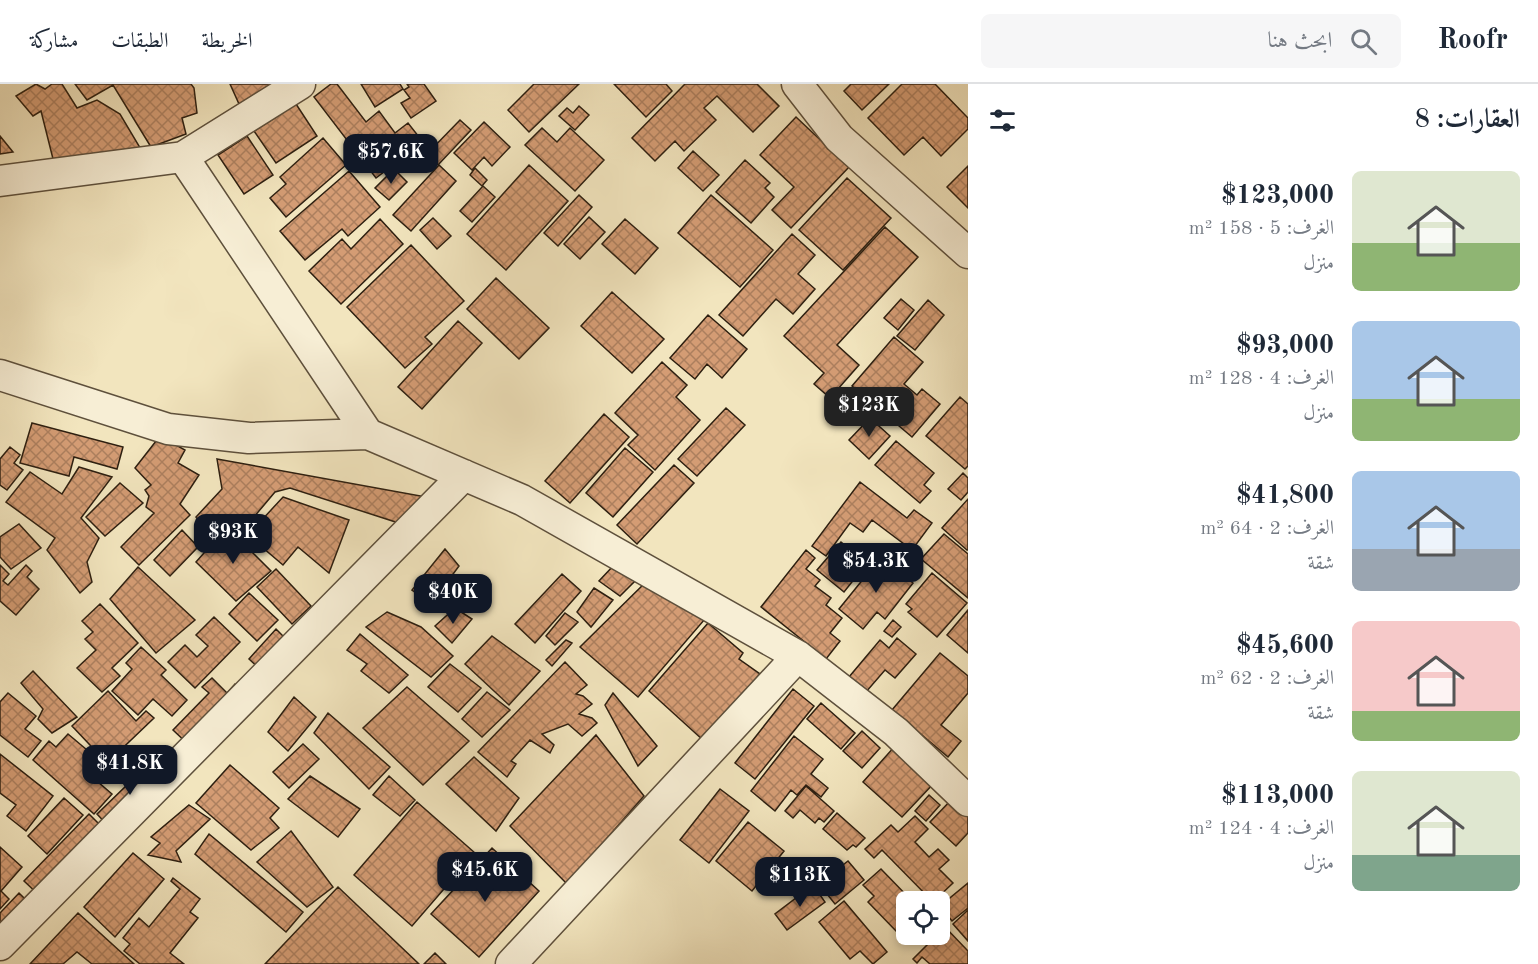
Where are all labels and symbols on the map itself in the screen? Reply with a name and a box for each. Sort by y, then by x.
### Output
pin: $57.6K [342,134,440,185]
pin: $123K [827,387,911,438]
pin: $93K [197,514,269,565]
pin: $54.3K [827,543,925,594]
pin: $40K [417,574,489,625]
pin: $41.8K [81,745,179,796]
pin: $45.6K [436,852,534,903]
pin: $113K [758,857,842,908]

